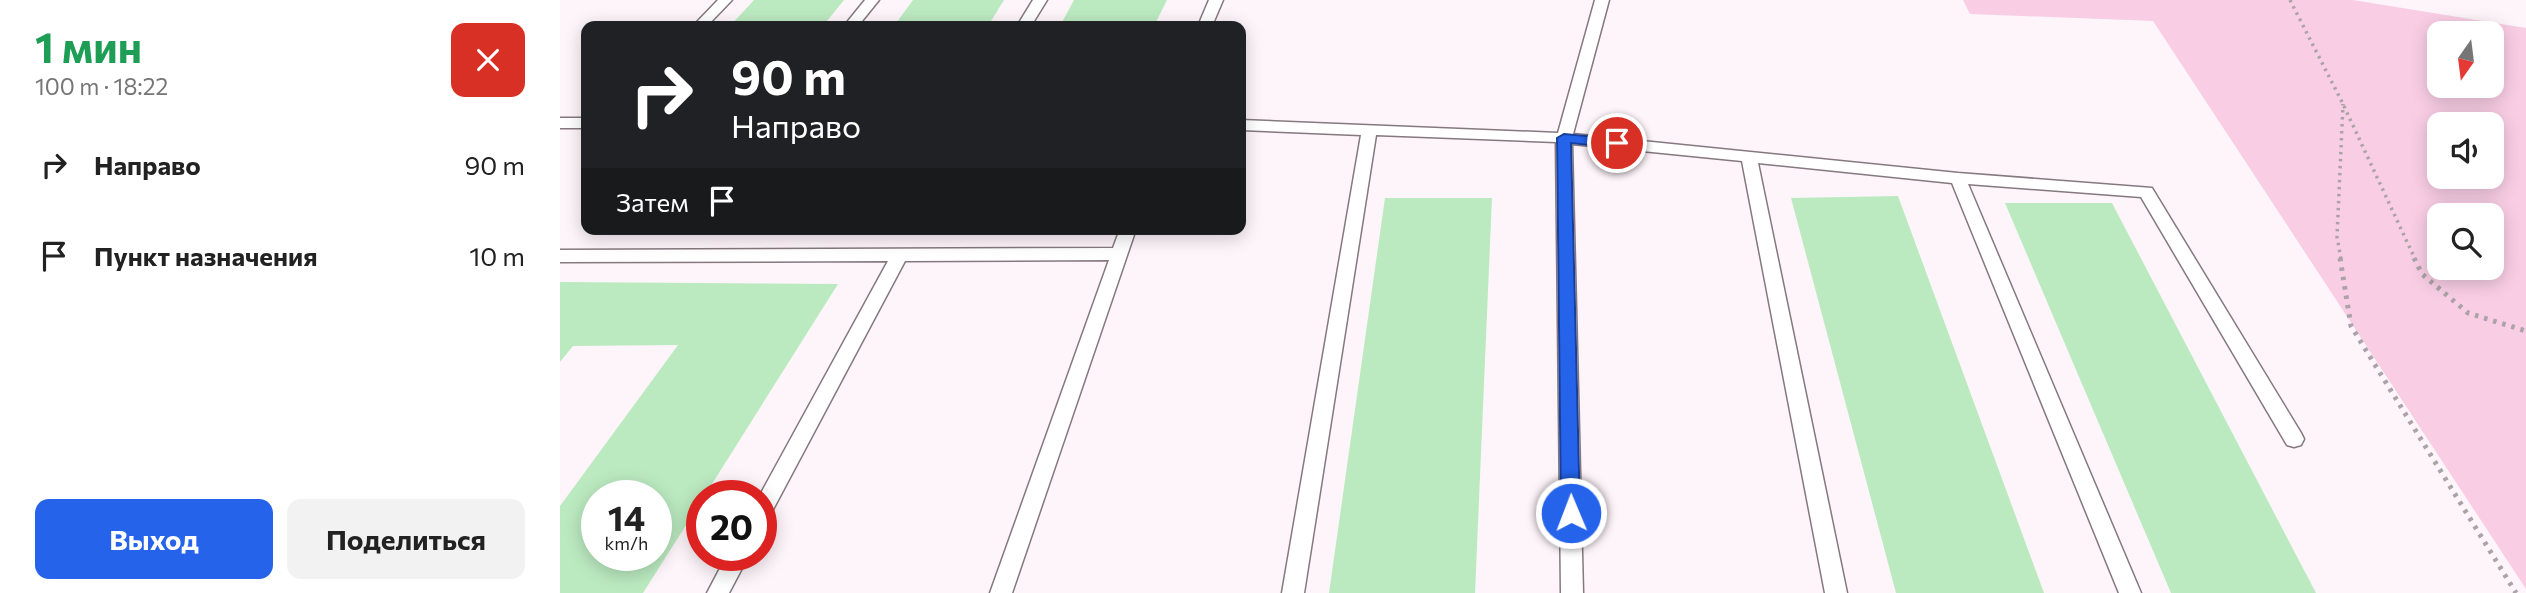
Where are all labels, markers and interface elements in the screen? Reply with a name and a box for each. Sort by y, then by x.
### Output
text: 1 мин [35,20,142,72]
north arrow [2427,21,2504,98]
map controls [2427,21,2504,280]
button: close [451,23,525,97]
text: 90 m [731,45,846,105]
icon: right [616,49,707,140]
text: 100 m · 18:22 [35,72,168,100]
text: Направо [731,105,861,145]
button: sound [2427,112,2504,189]
pin [1587,113,1647,173]
icon: arrive [1598,124,1636,162]
icon: right [35,146,73,184]
text: Направо [94,149,201,180]
text: 90 m [465,149,525,180]
icon: arrive [703,182,741,220]
text: Затем [616,186,689,217]
button: search [2427,203,2504,280]
icon: arrive [35,237,73,275]
text: Пункт назначения [94,240,318,271]
text: 10 m [469,240,525,271]
position arrow [1534,476,1608,550]
speed limit sign: 20 [686,480,777,571]
text: 14 [608,495,645,538]
button: Выход [35,499,273,579]
button: Поделиться [287,499,525,579]
text: km/h [605,532,648,554]

